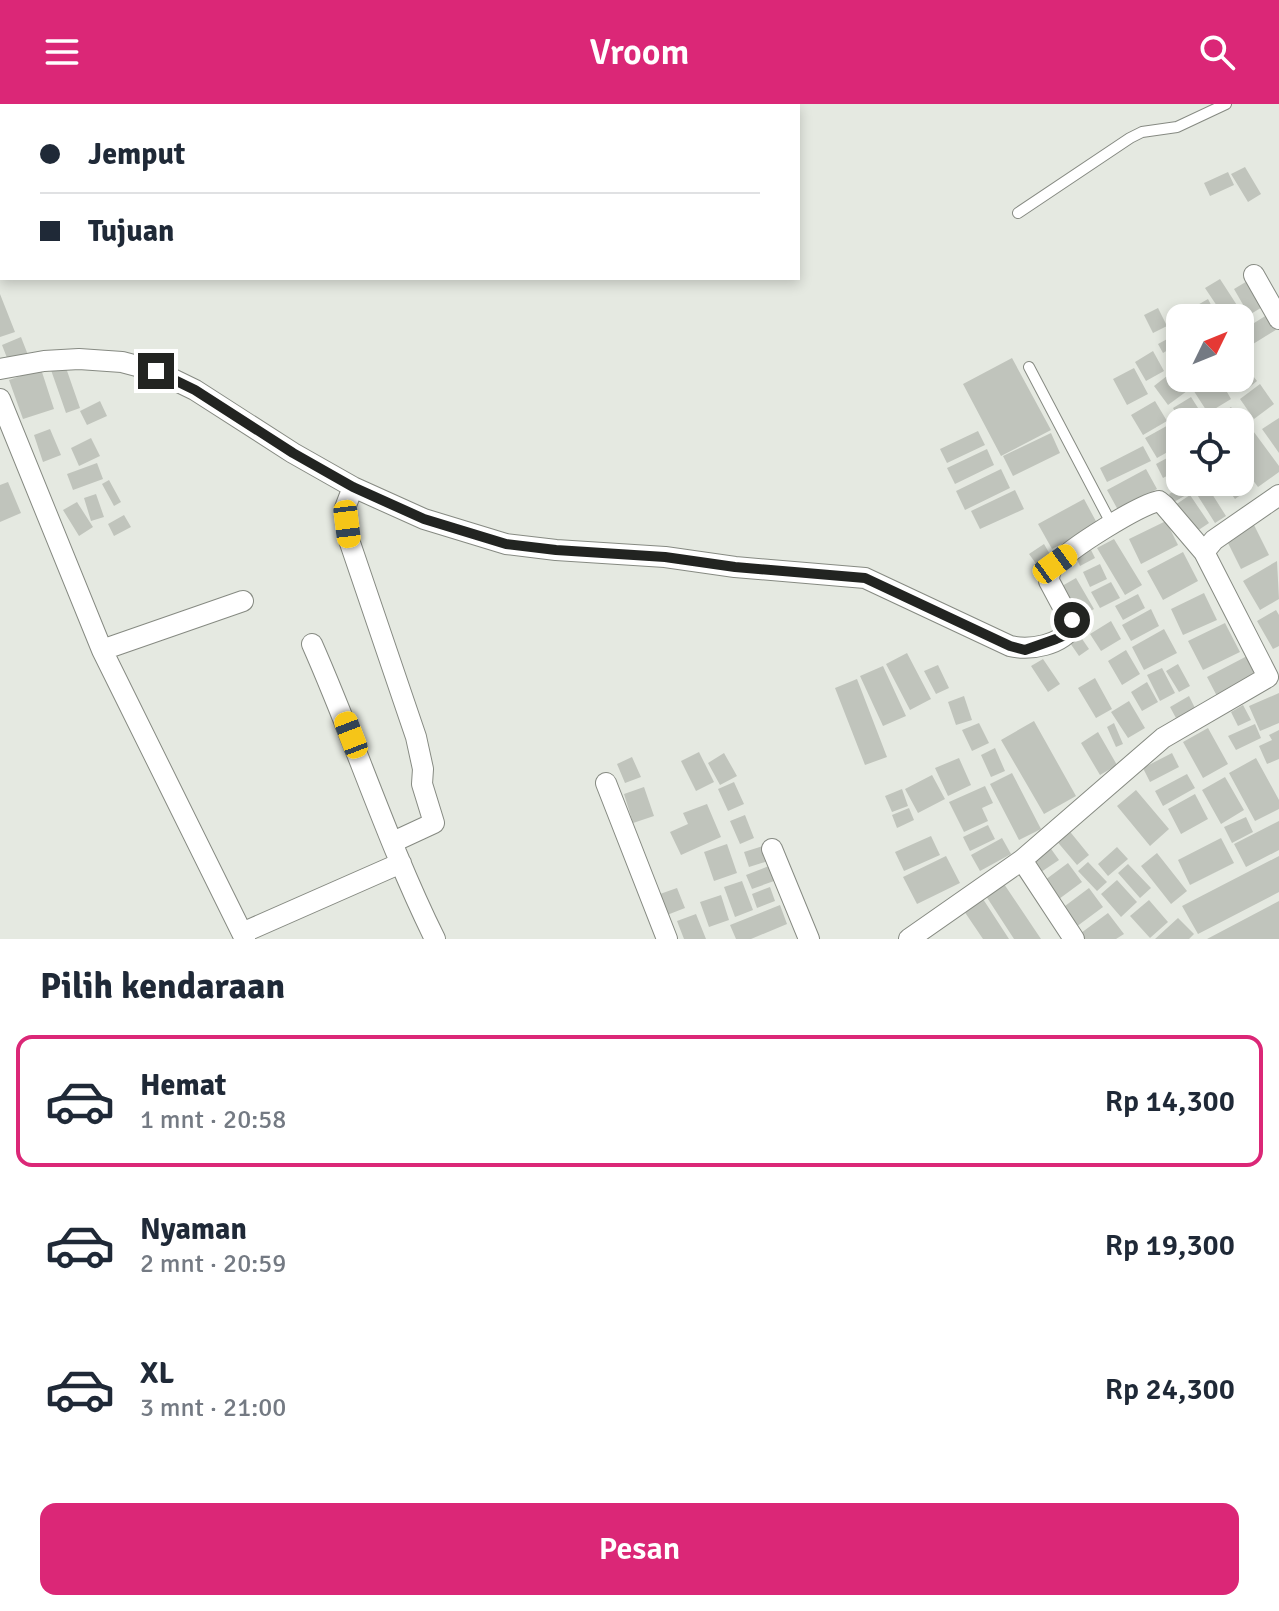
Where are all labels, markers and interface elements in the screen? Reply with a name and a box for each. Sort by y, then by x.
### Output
icon: menu [40,30,84,74]
text: Vroom [589,30,690,75]
icon: search [1195,30,1239,74]
text: Jemput [88,136,185,173]
text: Tujuan [88,213,175,250]
north arrow [1166,304,1254,392]
map controls [1166,304,1254,496]
route end [138,353,174,389]
button: locate [1166,408,1254,496]
car [332,499,362,549]
car [1029,540,1081,588]
route start [1054,602,1090,638]
car [331,708,371,762]
text: Pilih kendaraan [40,964,285,1009]
icon: car [44,1065,116,1137]
text: Hemat [140,1067,226,1104]
text: Rp 14,300 [1105,1083,1235,1120]
text: 1 mnt · 20:58 [140,1104,286,1136]
icon: car [44,1209,116,1281]
text: Nyaman [140,1211,247,1248]
text: Rp 19,300 [1105,1227,1235,1264]
text: 2 mnt · 20:59 [140,1248,286,1280]
icon: car [44,1353,116,1425]
text: XL [140,1355,174,1392]
text: Rp 24,300 [1105,1371,1235,1408]
text: 3 mnt · 21:00 [140,1392,286,1424]
button: Pesan [40,1503,1239,1595]

